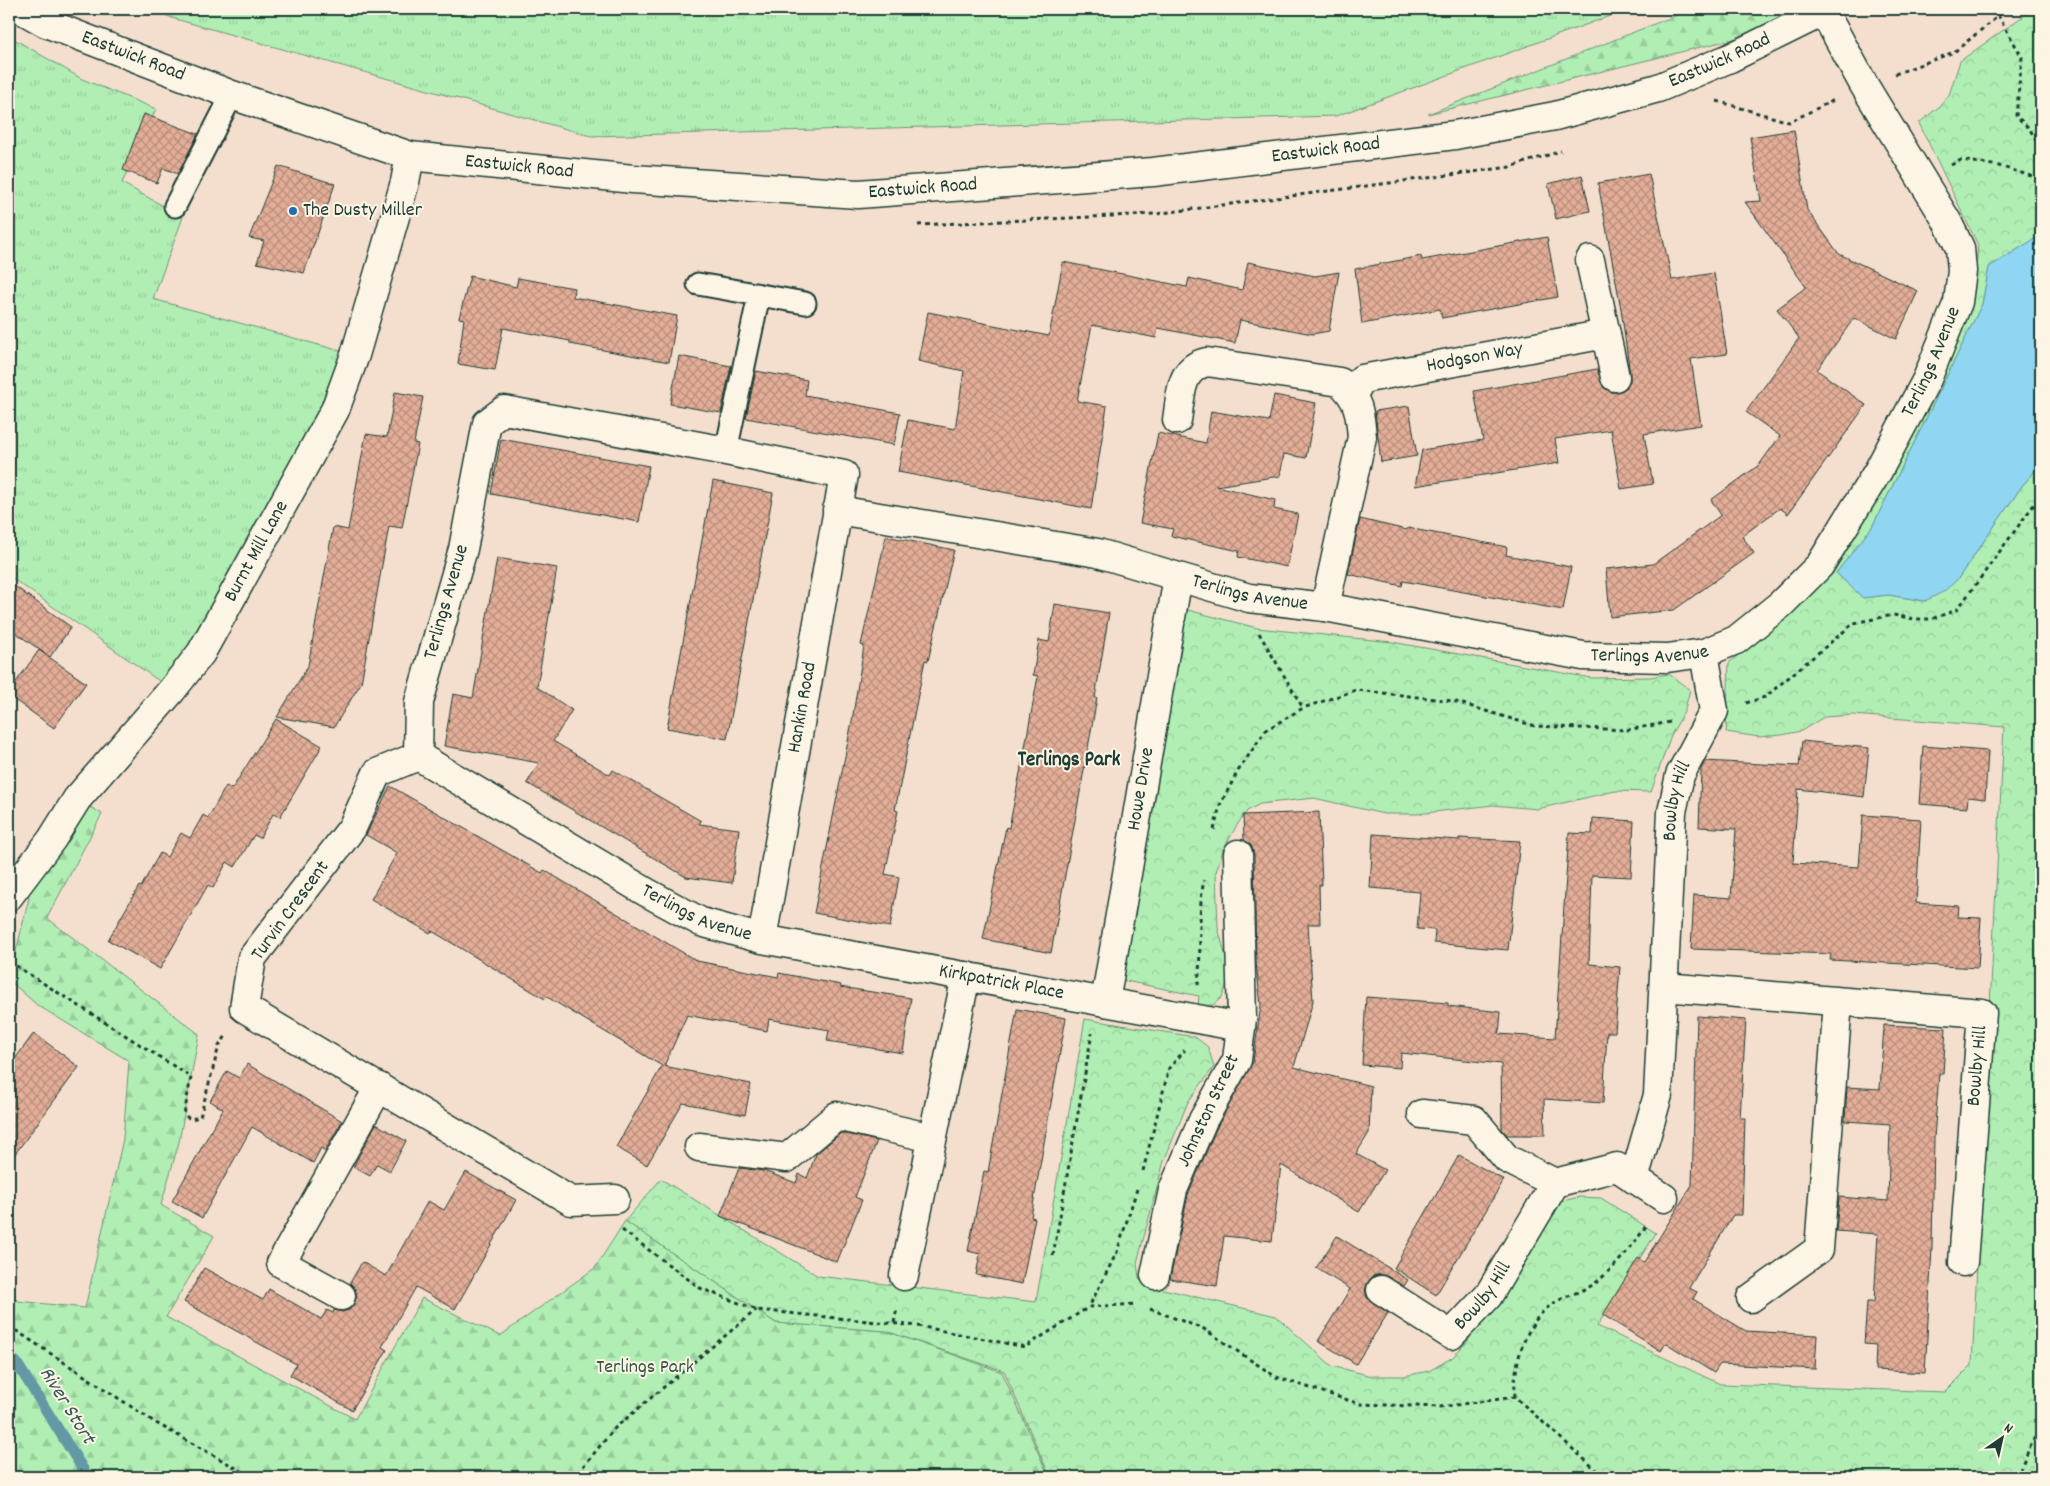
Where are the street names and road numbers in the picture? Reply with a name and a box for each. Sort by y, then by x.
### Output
street label: Eastwick Road [77,24,189,89]
street label: Eastwick Road [1665,26,1776,96]
street label: Eastwick Road [1270,130,1382,171]
street label: Eastwick Road [463,148,575,187]
street label: Eastwick Road [867,171,978,207]
street label: Terlings Avenue [1895,303,1969,423]
street label: Hodgson Way [1424,335,1526,381]
street label: Burnt Mill Lane [218,496,296,607]
street label: Terlings Avenue [417,541,477,663]
street label: Terlings Avenue [1188,568,1310,619]
street label: Terlings Avenue [1590,638,1714,672]
street label: Hankin Road [781,660,825,755]
street label: Howe Drive [1121,745,1163,833]
street label: Bowlby Hill [1657,756,1699,842]
street label: Turvin Crescent [245,855,337,967]
street label: Terlings Avenue [636,878,755,949]
street label: Kirkpatrick Place [937,958,1066,1008]
street label: Bowlby Hill [1961,1024,1995,1107]
street label: Johnston Street [1171,1050,1247,1172]
street label: Bowlby Hill [1448,1256,1519,1337]

